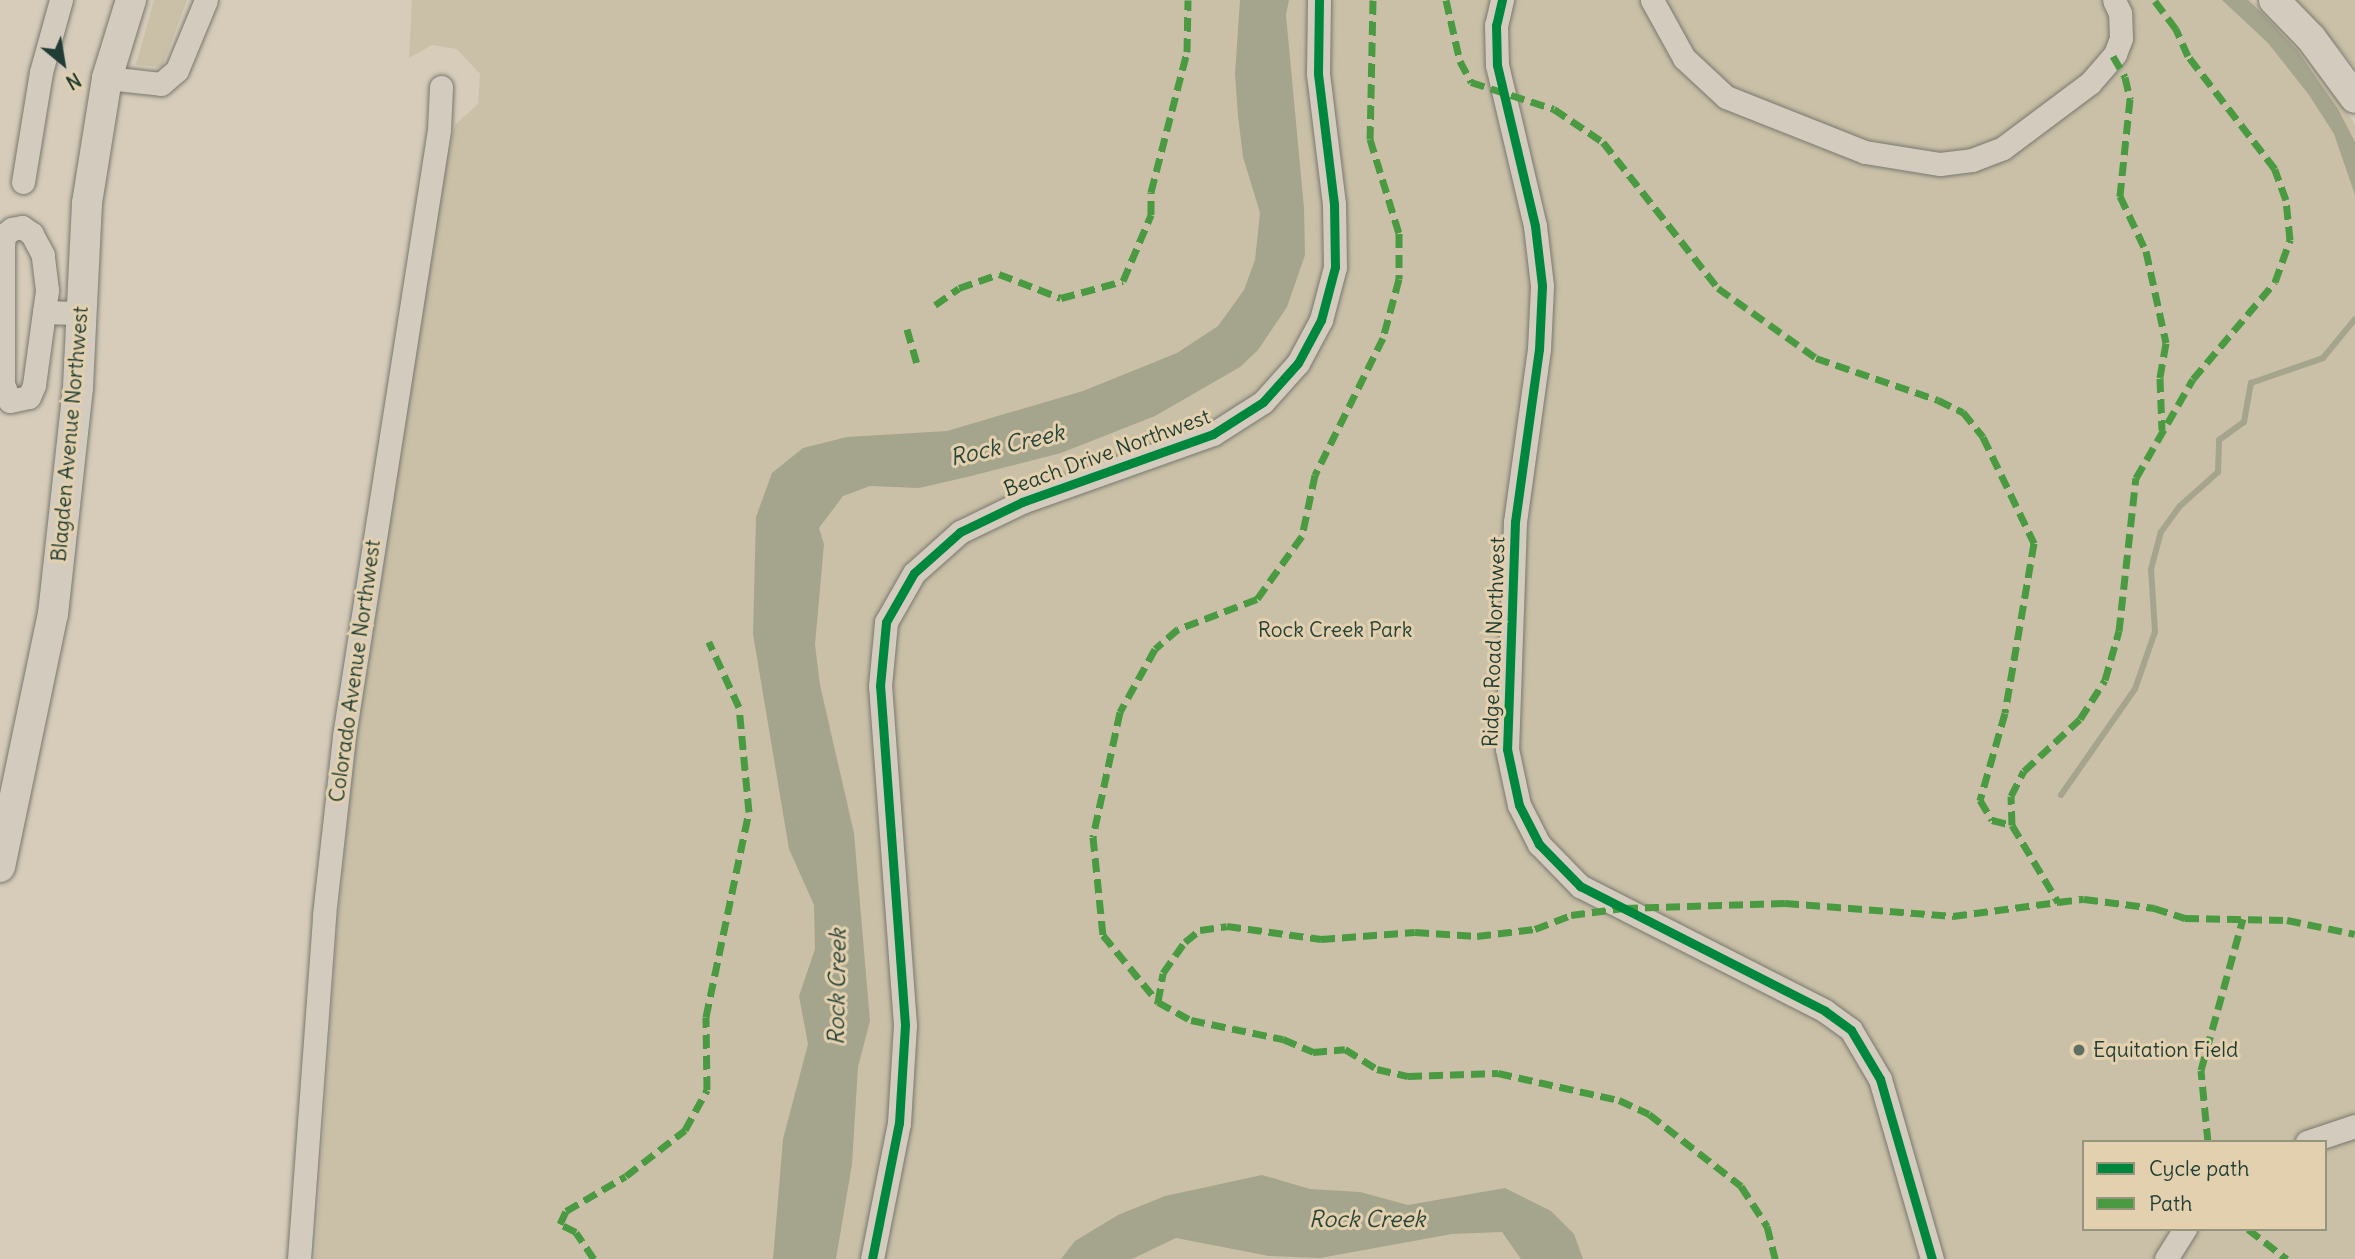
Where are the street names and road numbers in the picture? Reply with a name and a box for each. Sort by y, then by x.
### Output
street label: Blagden Avenue Northwest [46,305,94,563]
street label: Beach Drive Northwest [1000,404,1214,502]
street label: Ridge Road Northwest [1478,536,1510,748]
street label: Colorado Avenue Northwest [324,538,386,804]

